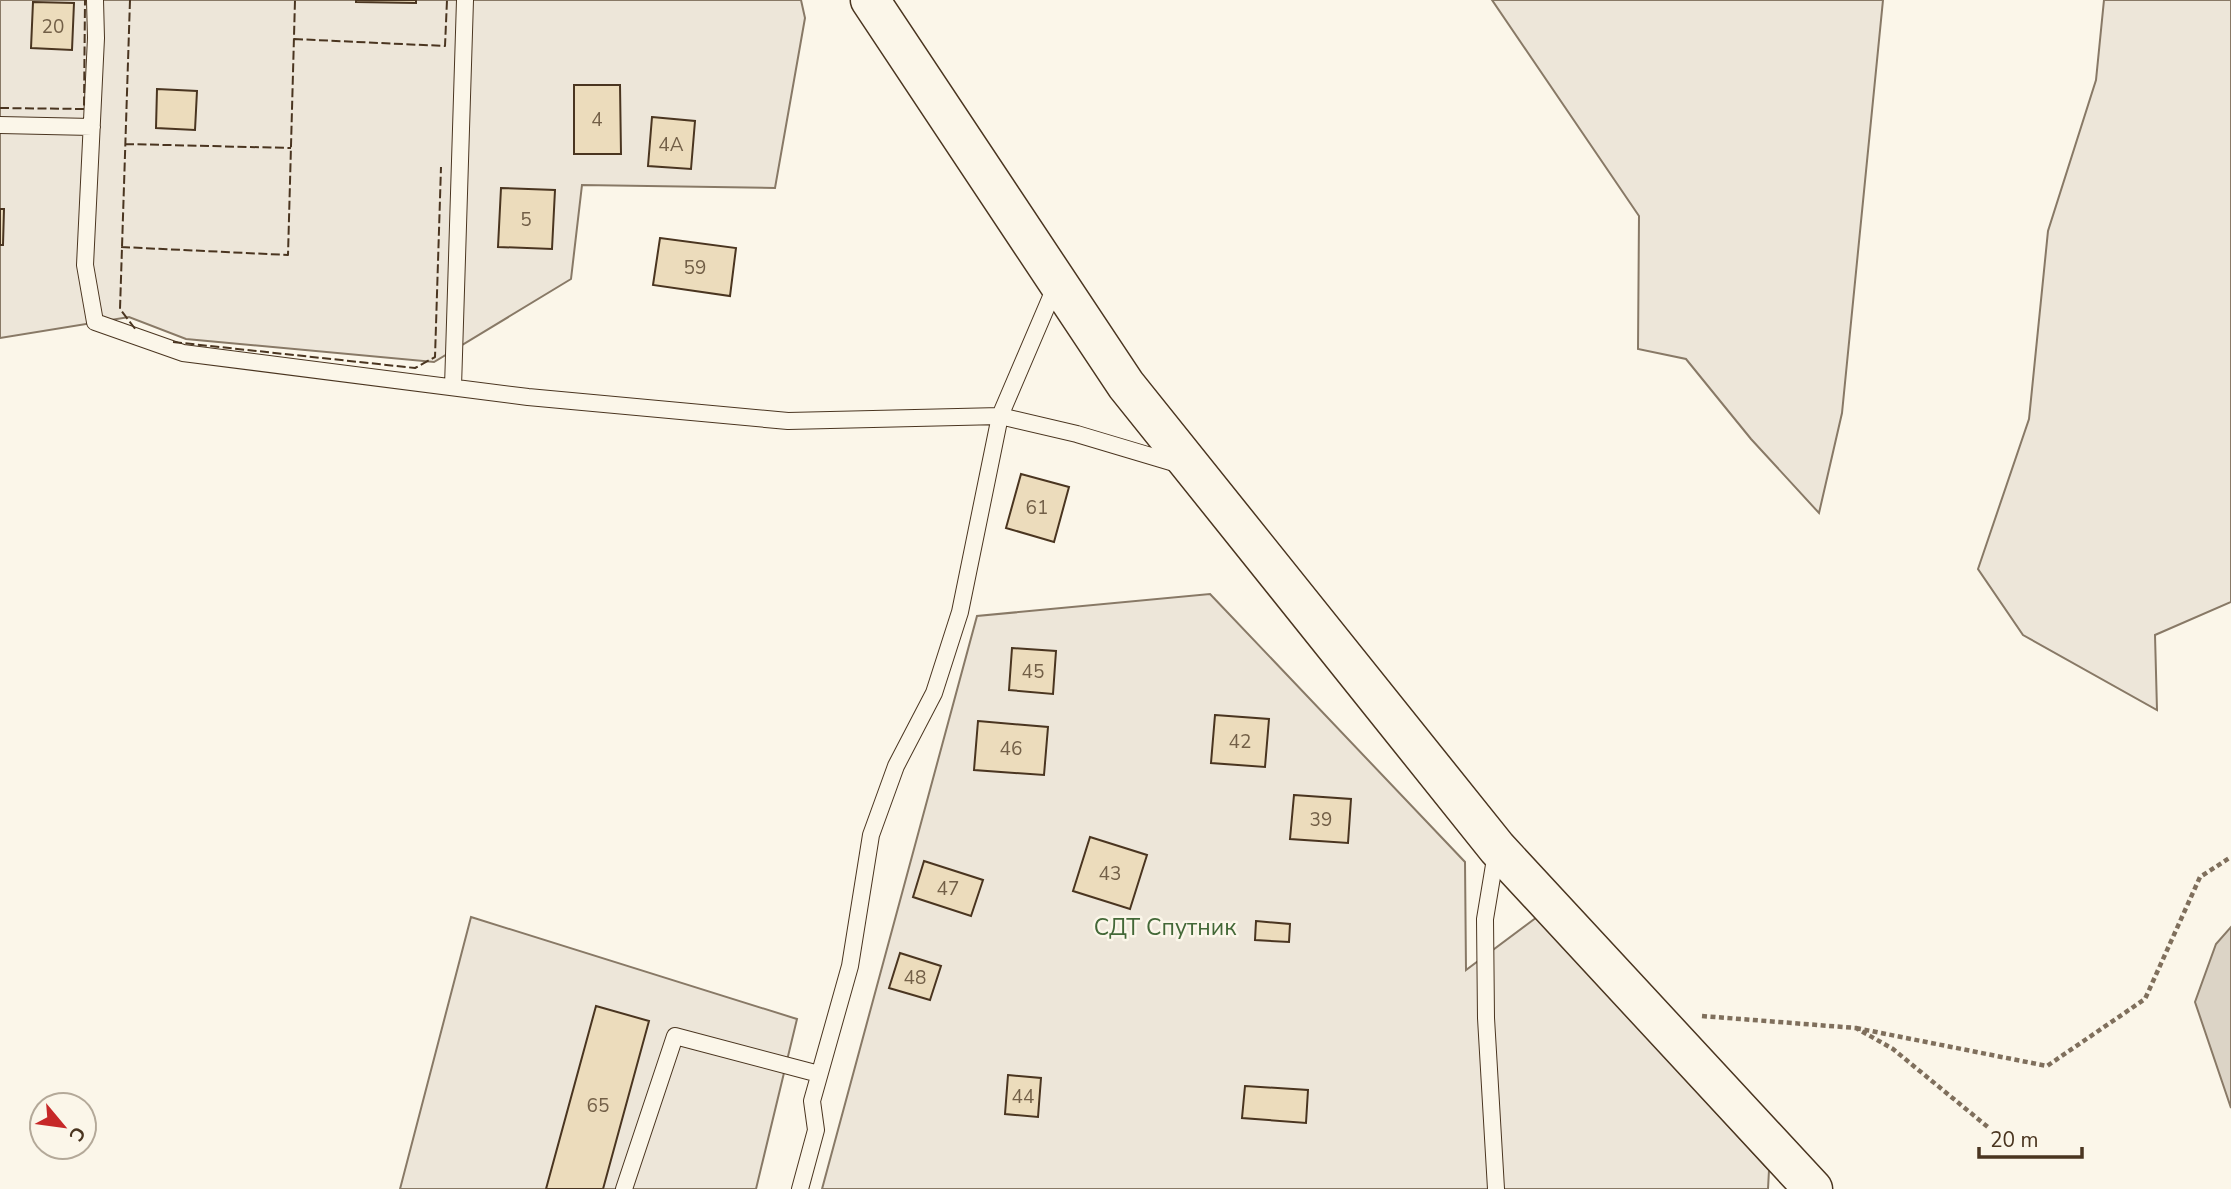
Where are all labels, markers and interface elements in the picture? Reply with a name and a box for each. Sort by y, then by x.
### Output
house number: 20 [42,14,64,40]
house number: 4 [591,107,603,133]
house number: 4А [658,132,684,158]
house number: 5 [520,207,532,233]
house number: 59 [684,255,706,281]
house number: 61 [1026,495,1048,521]
house number: 45 [1022,659,1044,685]
house number: 42 [1229,729,1251,755]
house number: 46 [1000,736,1022,762]
house number: 39 [1310,807,1332,833]
house number: 43 [1099,861,1121,887]
house number: 47 [937,876,959,902]
park label: СДТ Спутник [1094,912,1237,943]
house number: 48 [904,965,926,991]
house number: 44 [1012,1084,1034,1110]
north arrow [28,1091,98,1161]
house number: 65 [587,1093,609,1119]
scale bar [1979,1116,2082,1160]
text: С [62,1122,91,1146]
text: 20 m [1990,1126,2039,1154]

